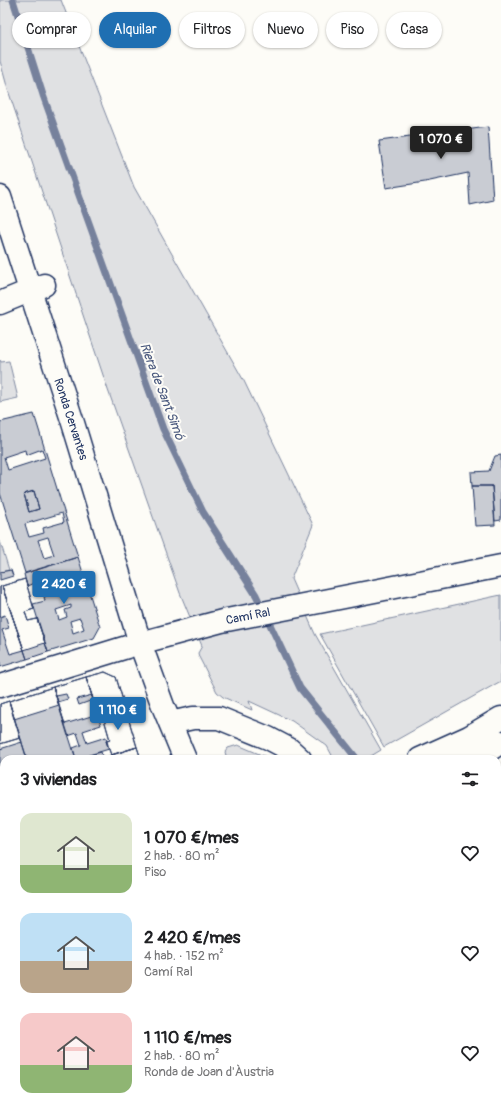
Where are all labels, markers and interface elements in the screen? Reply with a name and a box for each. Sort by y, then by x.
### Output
chip: Comprar [12,12,91,48]
chip: Alquilar [99,12,171,48]
chip: Filtros [179,12,245,48]
chip: Nuevo [253,12,318,48]
chip: Piso [326,12,378,48]
chip: Casa [386,12,442,48]
pin: 1 070 € [404,126,478,160]
text: 1 070 € [419,131,463,147]
water label: Riera de Sant Simó [136,341,188,443]
street label: Ronda Cervantes [50,376,91,463]
pin: 2 420 € [27,571,101,605]
text: 2 420 € [41,576,87,592]
street label: Camí Ral [225,605,272,628]
pin: 1 110 € [81,697,155,731]
text: 1 110 € [99,702,137,718]
icon: filters [459,768,481,790]
text: 3 viviendas [20,769,97,790]
text: 1 070 €/mes [144,827,239,848]
icon: home [52,829,100,877]
icon: heart [459,842,481,864]
text: 2 hab. · 80 m² [144,848,220,864]
text: Piso [144,864,166,880]
text: 2 420 €/mes [144,927,240,948]
icon: home [52,929,100,977]
icon: heart [459,942,481,964]
text: 4 hab. · 152 m² [144,948,224,964]
text: Camí Ral [144,964,193,980]
text: 1 110 €/mes [144,1027,231,1048]
icon: home [52,1029,100,1077]
icon: heart [459,1042,481,1064]
text: 2 hab. · 80 m² [144,1048,220,1064]
text: Ronda de Joan d'Àustria [144,1064,274,1080]

